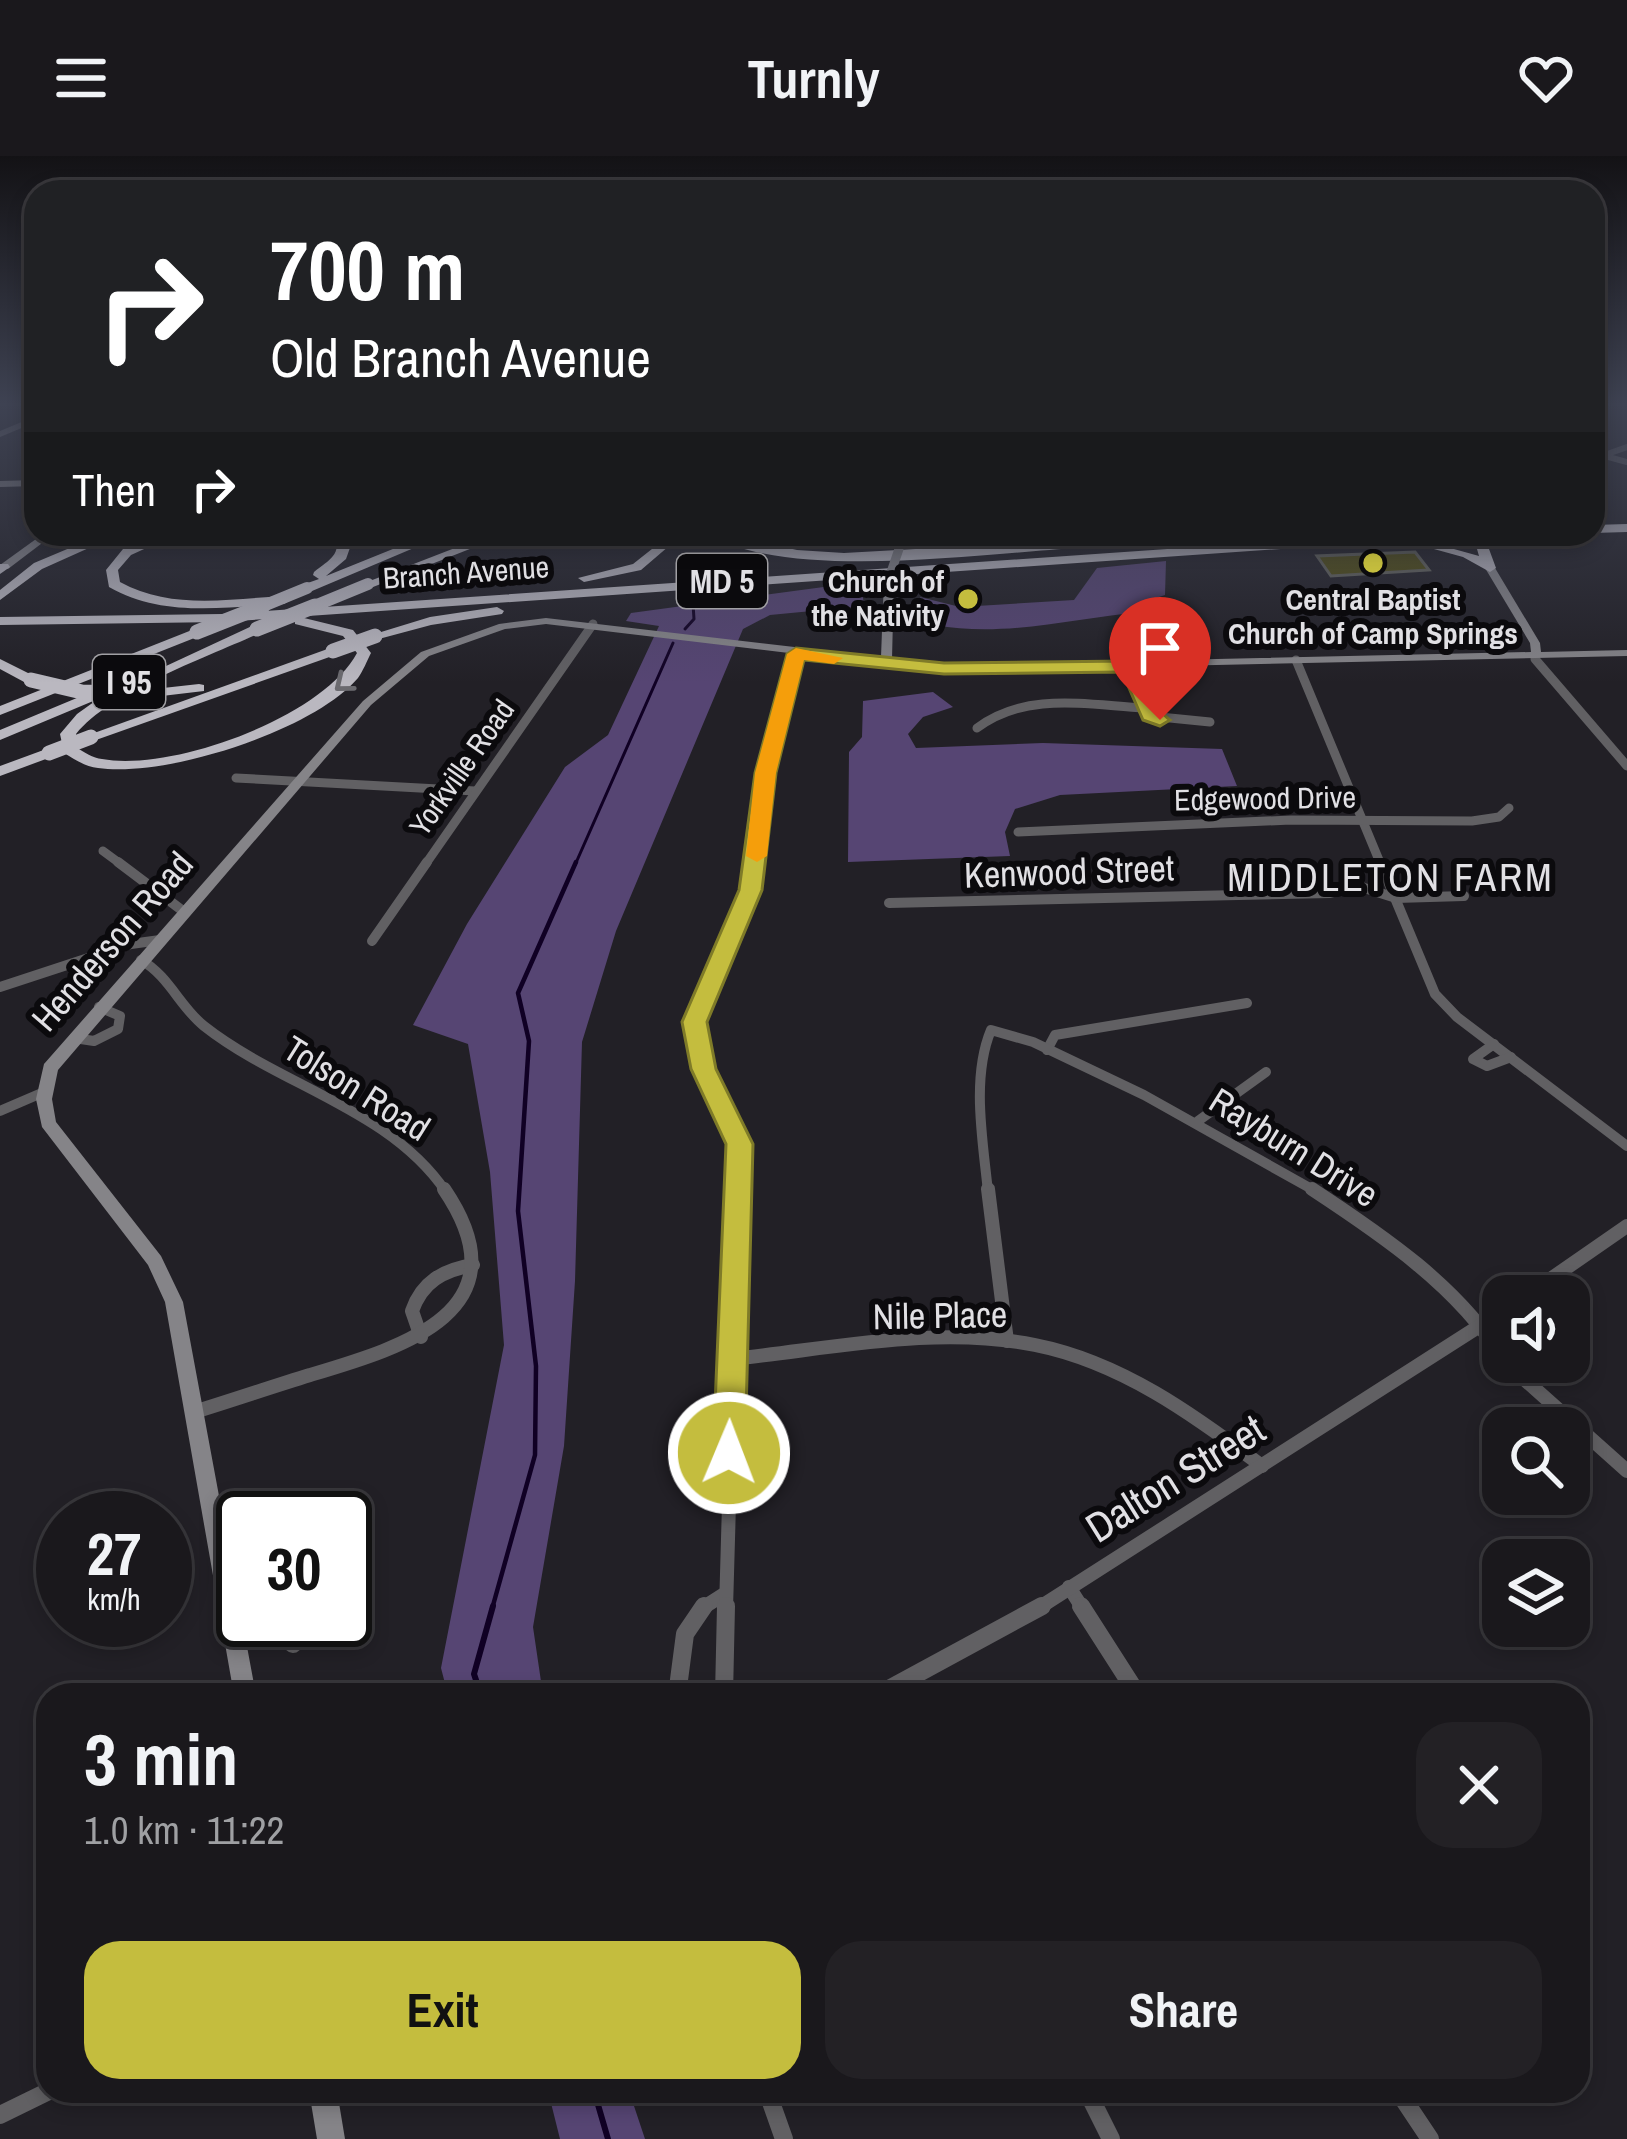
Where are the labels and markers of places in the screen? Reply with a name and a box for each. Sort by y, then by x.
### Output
marker: Central Baptist Church of Camp Springs [1360,550,1386,576]
place label: Church of the Nativity [811,561,945,635]
place label: Central Baptist Church of Camp Springs [1228,579,1518,653]
marker: Church of the Nativity [955,586,981,612]
pin [1109,597,1211,720]

